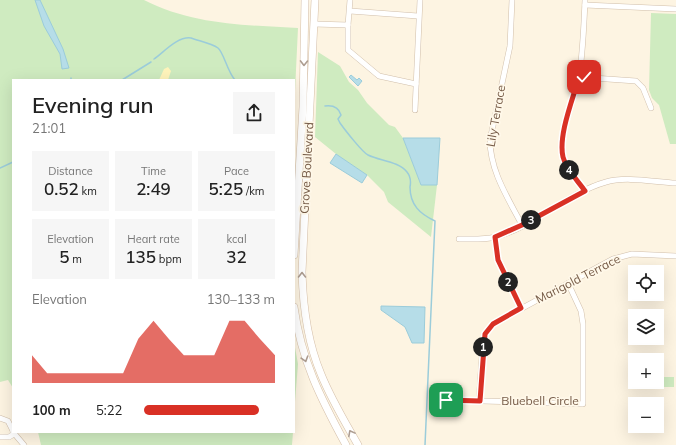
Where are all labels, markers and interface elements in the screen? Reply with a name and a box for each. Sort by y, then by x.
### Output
one-way arrow [300,60,308,66]
pin [567,60,601,94]
icon: check [573,66,595,88]
street label: Lily Terrace [483,84,508,148]
text: Evening run [32,91,154,119]
button: share [233,92,275,134]
text: 21:01 [32,120,66,136]
street label: Grove Boulevard [297,122,316,214]
pin: 4 [559,160,579,180]
text: 4 [566,163,572,177]
text: Distance [48,164,93,178]
text: Time [141,164,166,178]
text: Pace [224,164,249,178]
text: 0.52 [44,178,79,199]
text: 2:49 [136,178,171,199]
text: 5:25 [209,178,243,199]
text: km [79,184,97,198]
text: /km [243,184,264,198]
pin: 3 [521,210,541,230]
text: 3 [528,213,534,227]
text: Elevation [47,232,94,246]
text: Heart rate [127,232,180,246]
text: kcal [226,232,247,246]
text: 5 [59,246,69,267]
text: 135 [125,246,156,267]
text: 32 [226,246,247,267]
street label: Marigold Terrace [533,251,623,306]
text: m [69,252,82,266]
text: bpm [156,252,182,266]
map controls [628,265,664,433]
button: locate [628,265,664,301]
one-way arrow [298,272,307,278]
pin: 2 [498,272,518,292]
text: 2 [505,275,511,289]
text: Elevation [32,291,87,307]
text: 130–133 m [207,291,275,307]
button: layers [628,309,664,345]
pin: 1 [473,337,493,357]
text: 1 [480,340,486,354]
button: + [628,353,664,389]
one-way arrow [300,355,309,362]
pin [429,383,463,417]
icon: arrive [435,389,457,411]
street label: Bluebell Circle [501,393,579,408]
button: − [628,397,664,433]
text: 100 m [32,402,71,418]
text: 5:22 [96,402,122,418]
one-way arrow [348,429,356,437]

